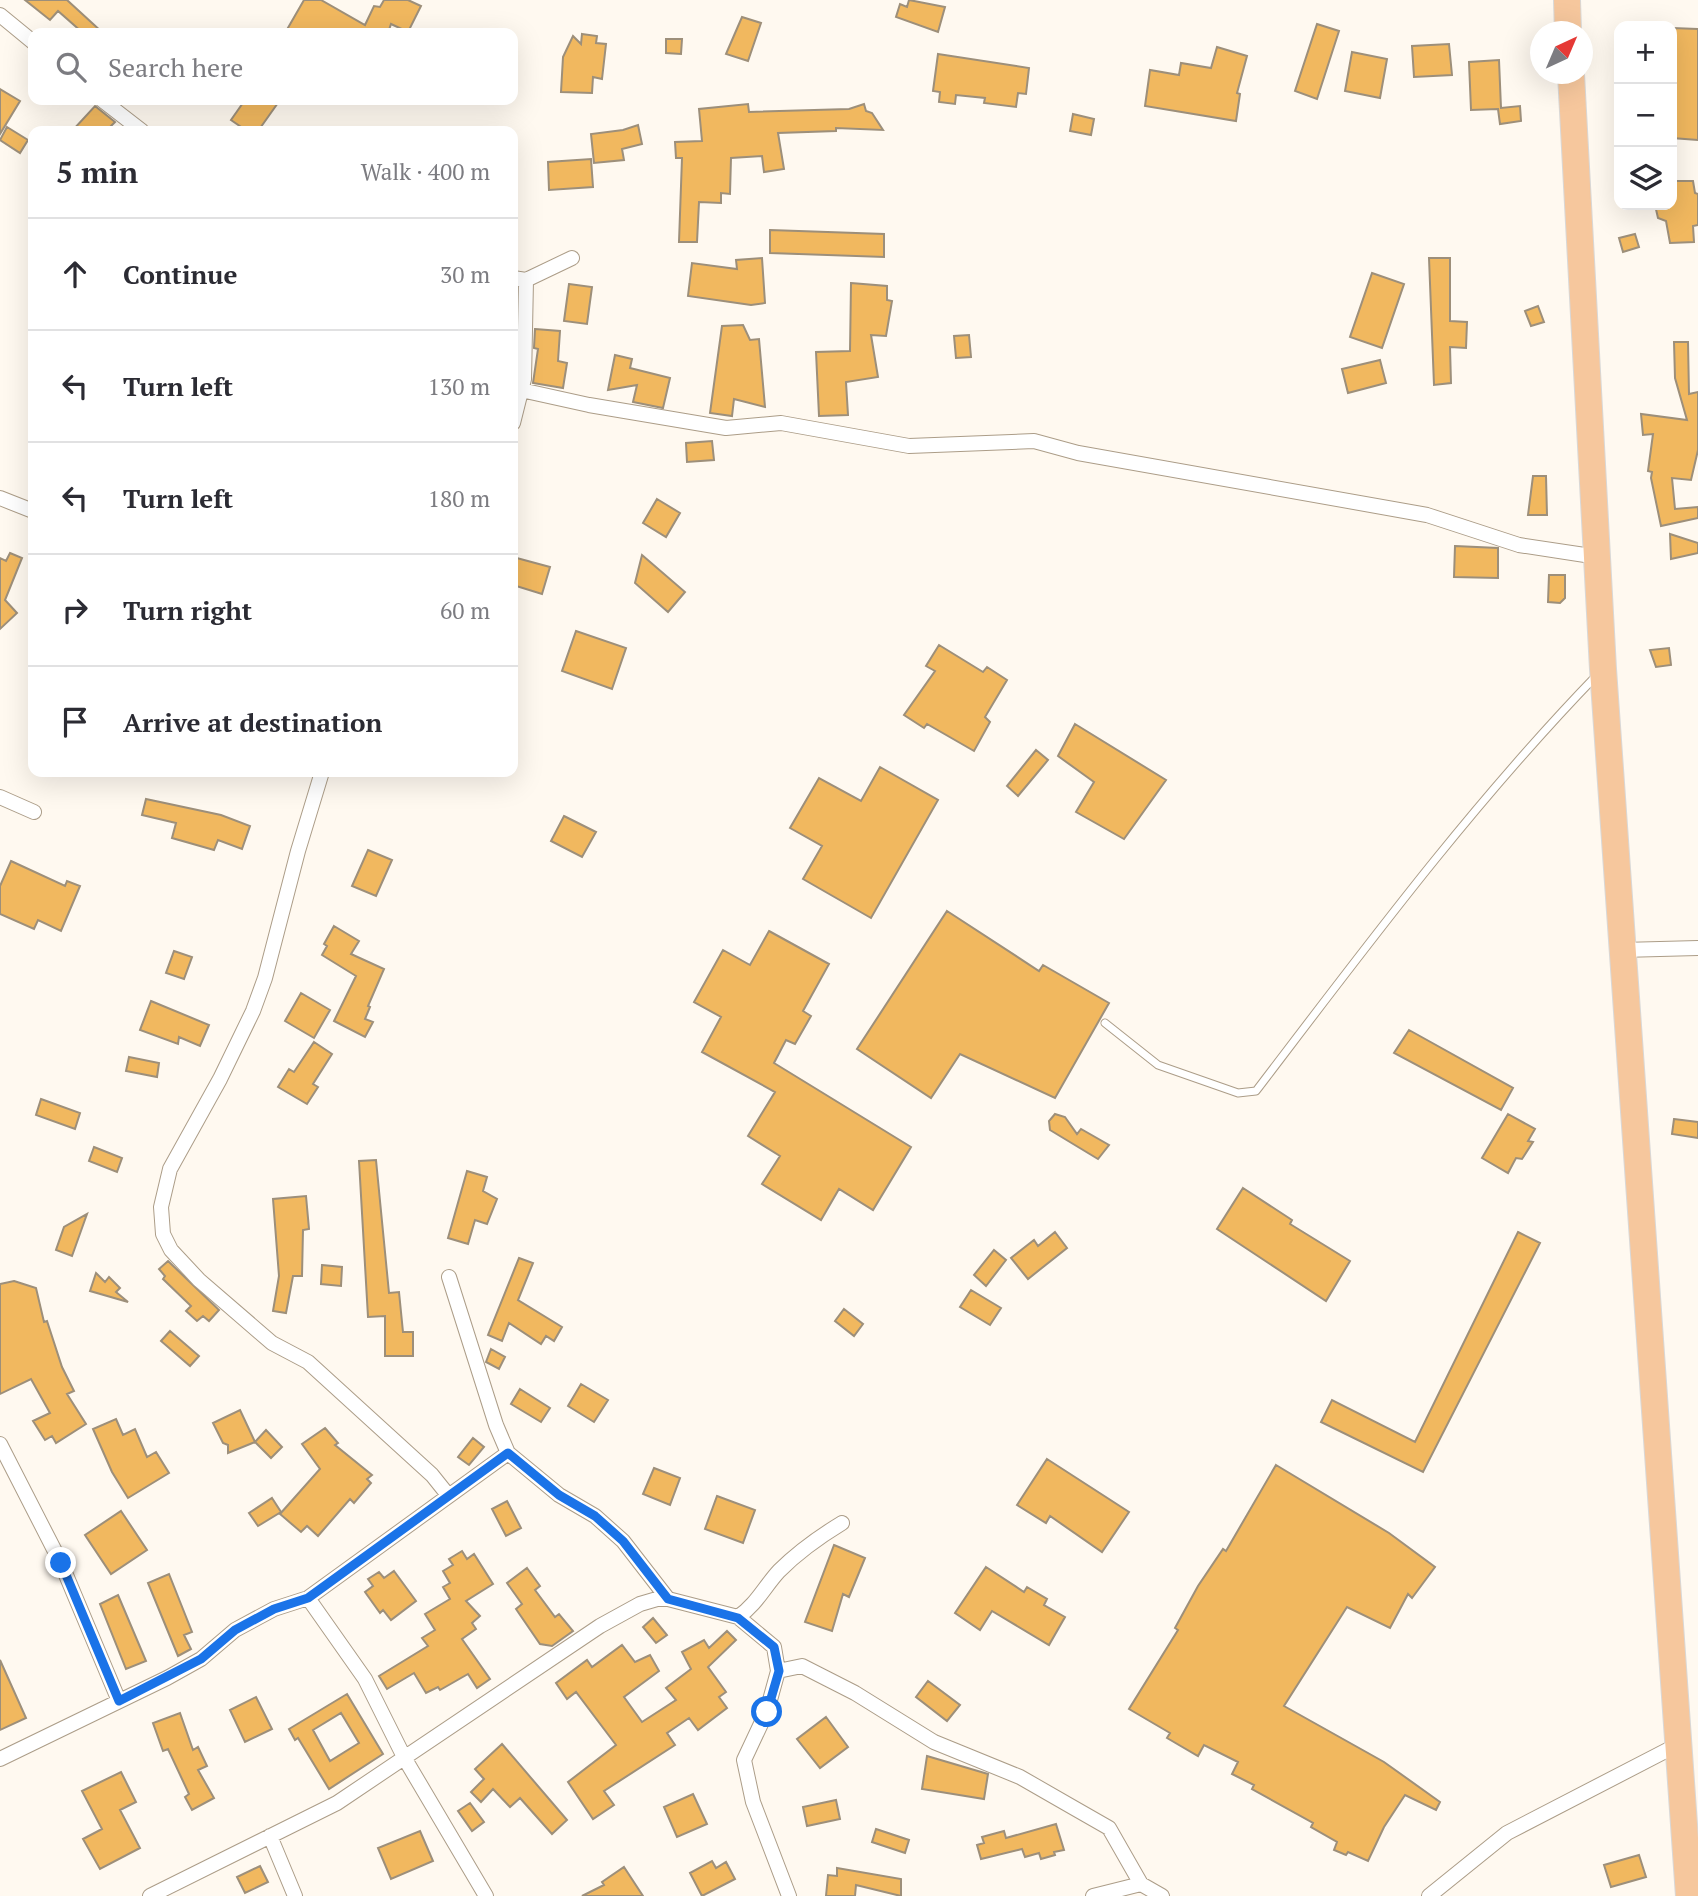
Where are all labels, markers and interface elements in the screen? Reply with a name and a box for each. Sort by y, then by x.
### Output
north arrow [1530,21,1593,84]
map controls [1614,21,1677,210]
button: + [1614,21,1677,84]
search box [28,28,518,105]
icon: search [52,48,90,86]
text: Search here [108,50,243,84]
button: − [1614,84,1677,147]
button: layers [1614,147,1677,210]
text: 5 min [56,152,138,192]
text: Walk · 400 m [361,156,490,187]
icon: ahead [56,255,94,293]
text: Continue [123,257,237,291]
text: 30 m [440,259,490,290]
icon: left [56,367,94,405]
text: Turn left [123,369,233,403]
text: 130 m [428,371,490,402]
icon: left [56,479,94,517]
text: Turn left [123,481,233,515]
text: 180 m [428,483,490,514]
icon: right [56,591,94,629]
text: Turn right [123,593,252,627]
text: 60 m [440,595,490,626]
icon: arrive [56,703,94,741]
text: Arrive at destination [123,705,382,739]
route end [45,1547,76,1578]
route start [751,1696,782,1727]

